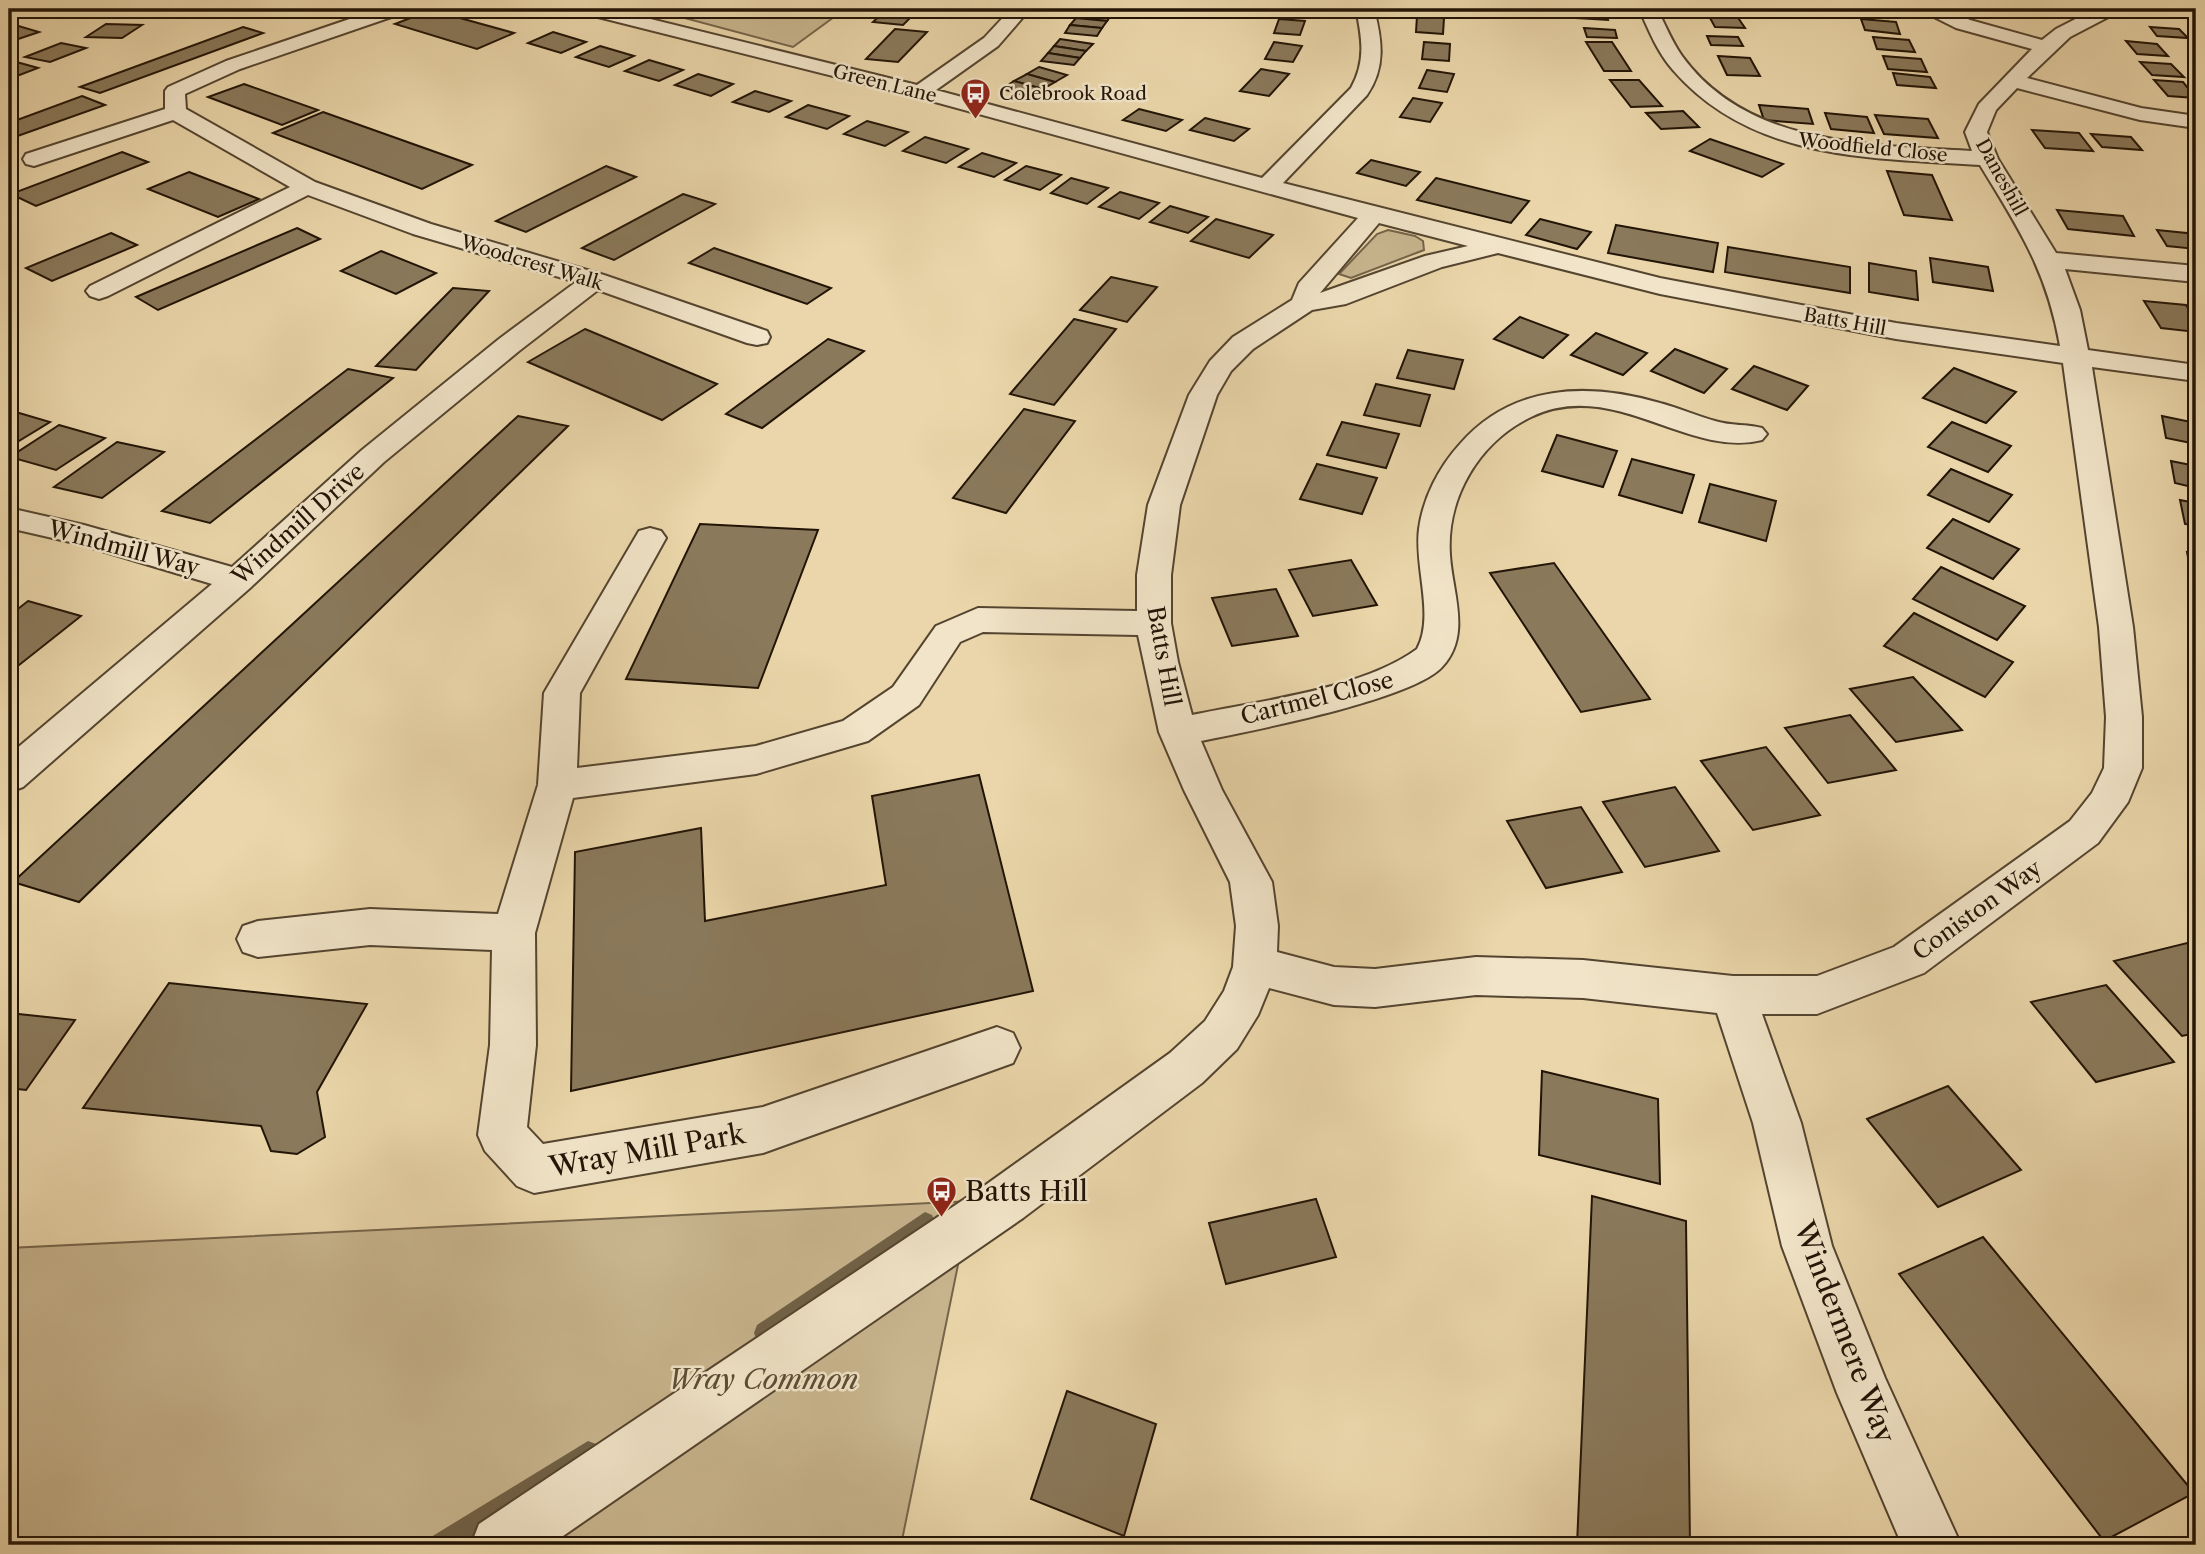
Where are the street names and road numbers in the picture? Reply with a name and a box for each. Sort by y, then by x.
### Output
street label: Green Lane [831,59,939,108]
street label: Woodfield Close [1796,128,1949,167]
street label: Daneshill [1971,134,2032,220]
street label: Woodcrest Walk [457,230,607,295]
street label: Batts Hill [1802,303,1888,340]
street label: Windmill Drive [225,457,370,591]
street label: Windmill Way [44,514,203,582]
street label: Batts Hill [1141,604,1187,708]
street label: Cartmel Close [1238,665,1396,731]
street label: Coniston Way [1907,854,2047,966]
street label: Wray Mill Park [545,1116,749,1184]
street label: Windermere Way [1787,1216,1903,1448]

